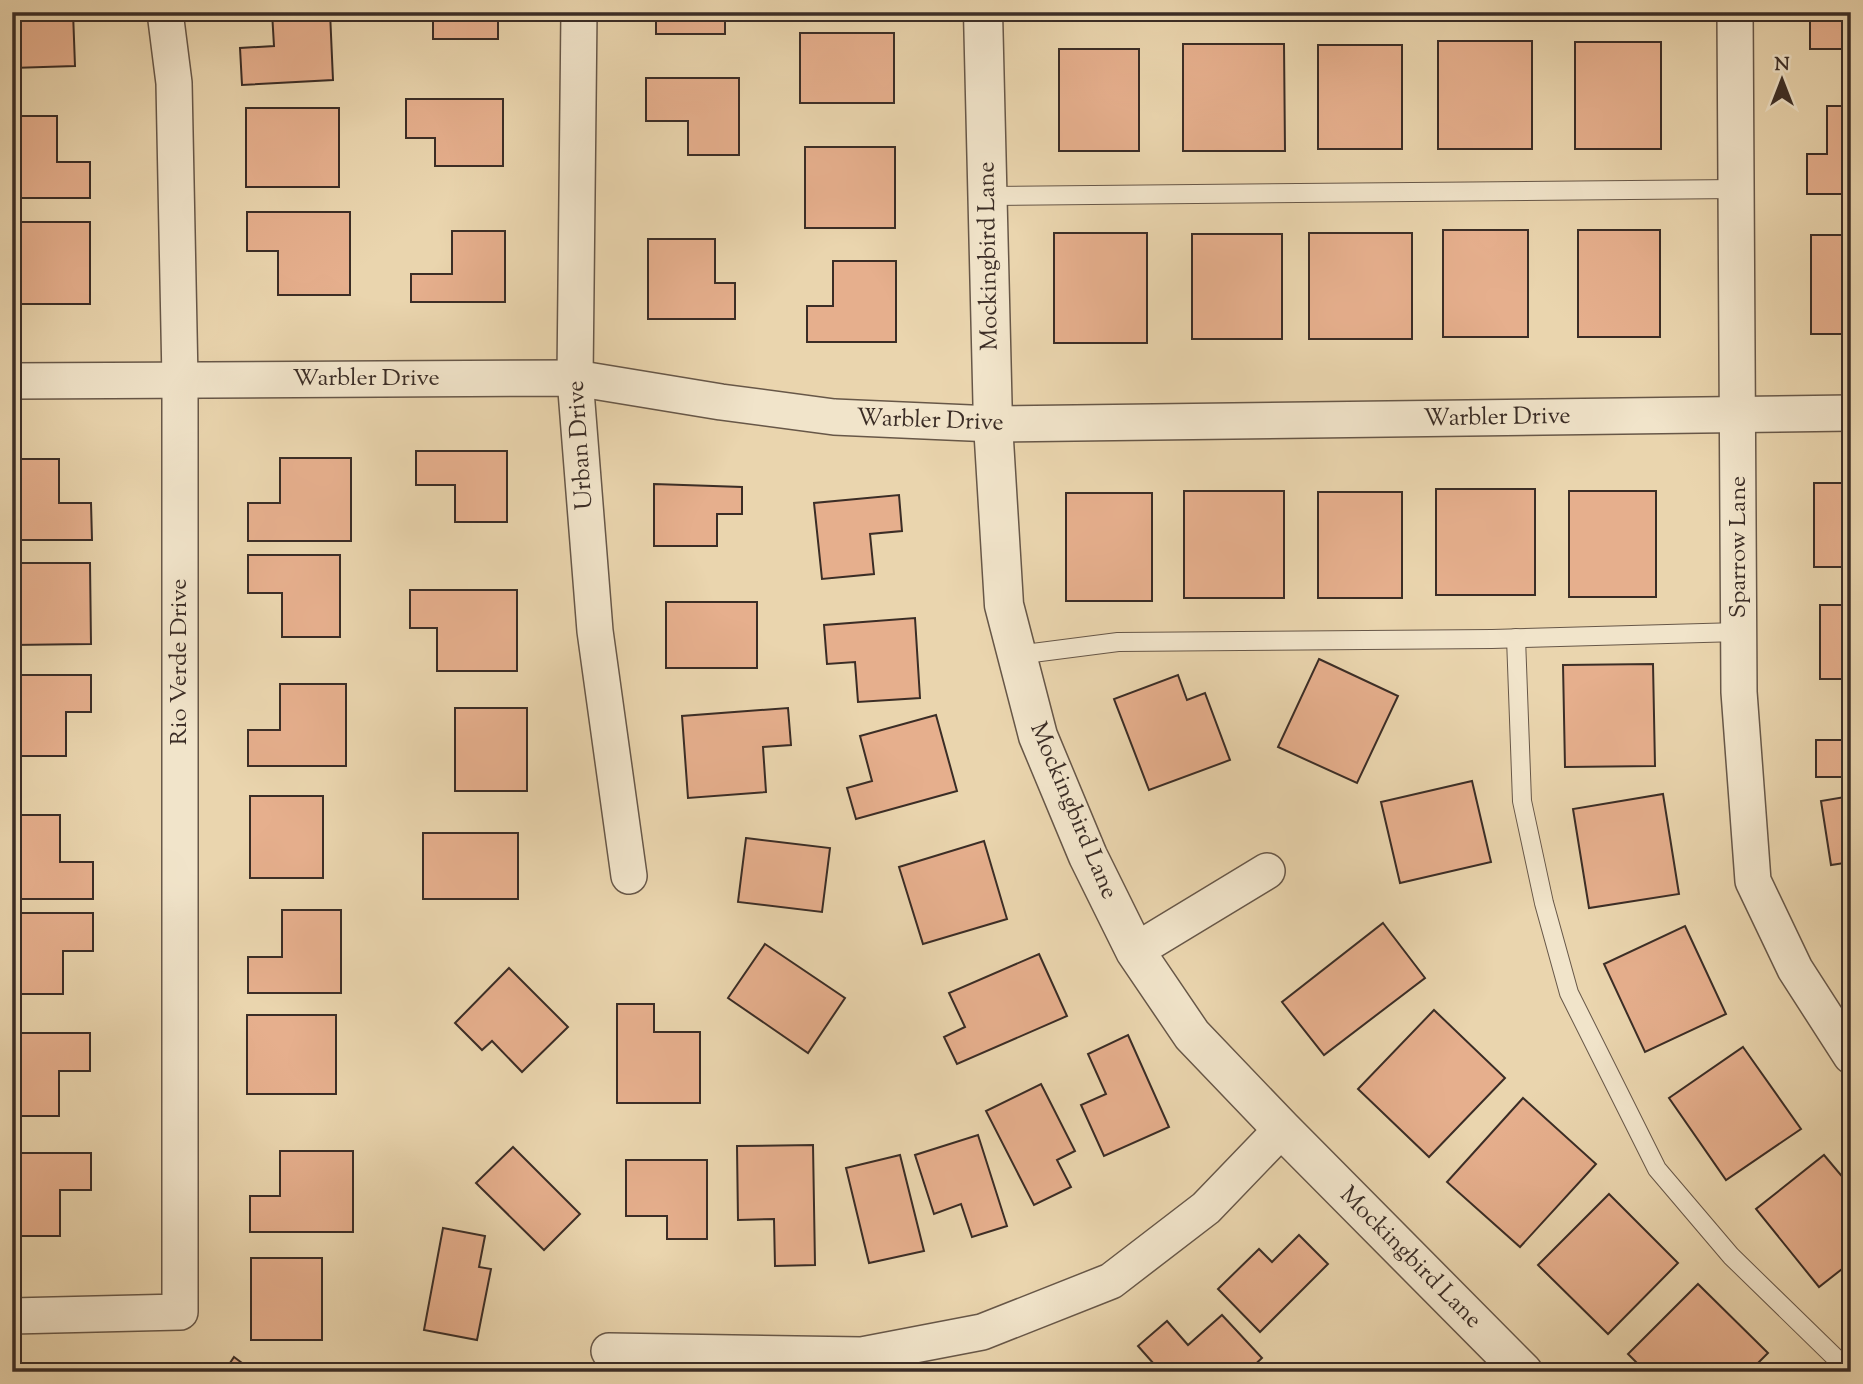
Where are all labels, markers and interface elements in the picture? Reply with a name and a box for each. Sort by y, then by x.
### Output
north arrow [1748,46,1818,116]
text: N [1774,52,1790,79]
street label: Mockingbird Lane [970,161,1008,351]
street label: Warbler Drive [292,362,440,396]
street label: Urban Drive [560,379,602,511]
street label: Warbler Drive [1423,400,1571,436]
street label: Warbler Drive [856,401,1004,441]
street label: Sparrow Lane [1722,476,1756,618]
street label: Rio Verde Drive [163,579,197,745]
street label: Mockingbird Lane [1020,717,1126,905]
street label: Mockingbird Lane [1331,1179,1489,1337]

